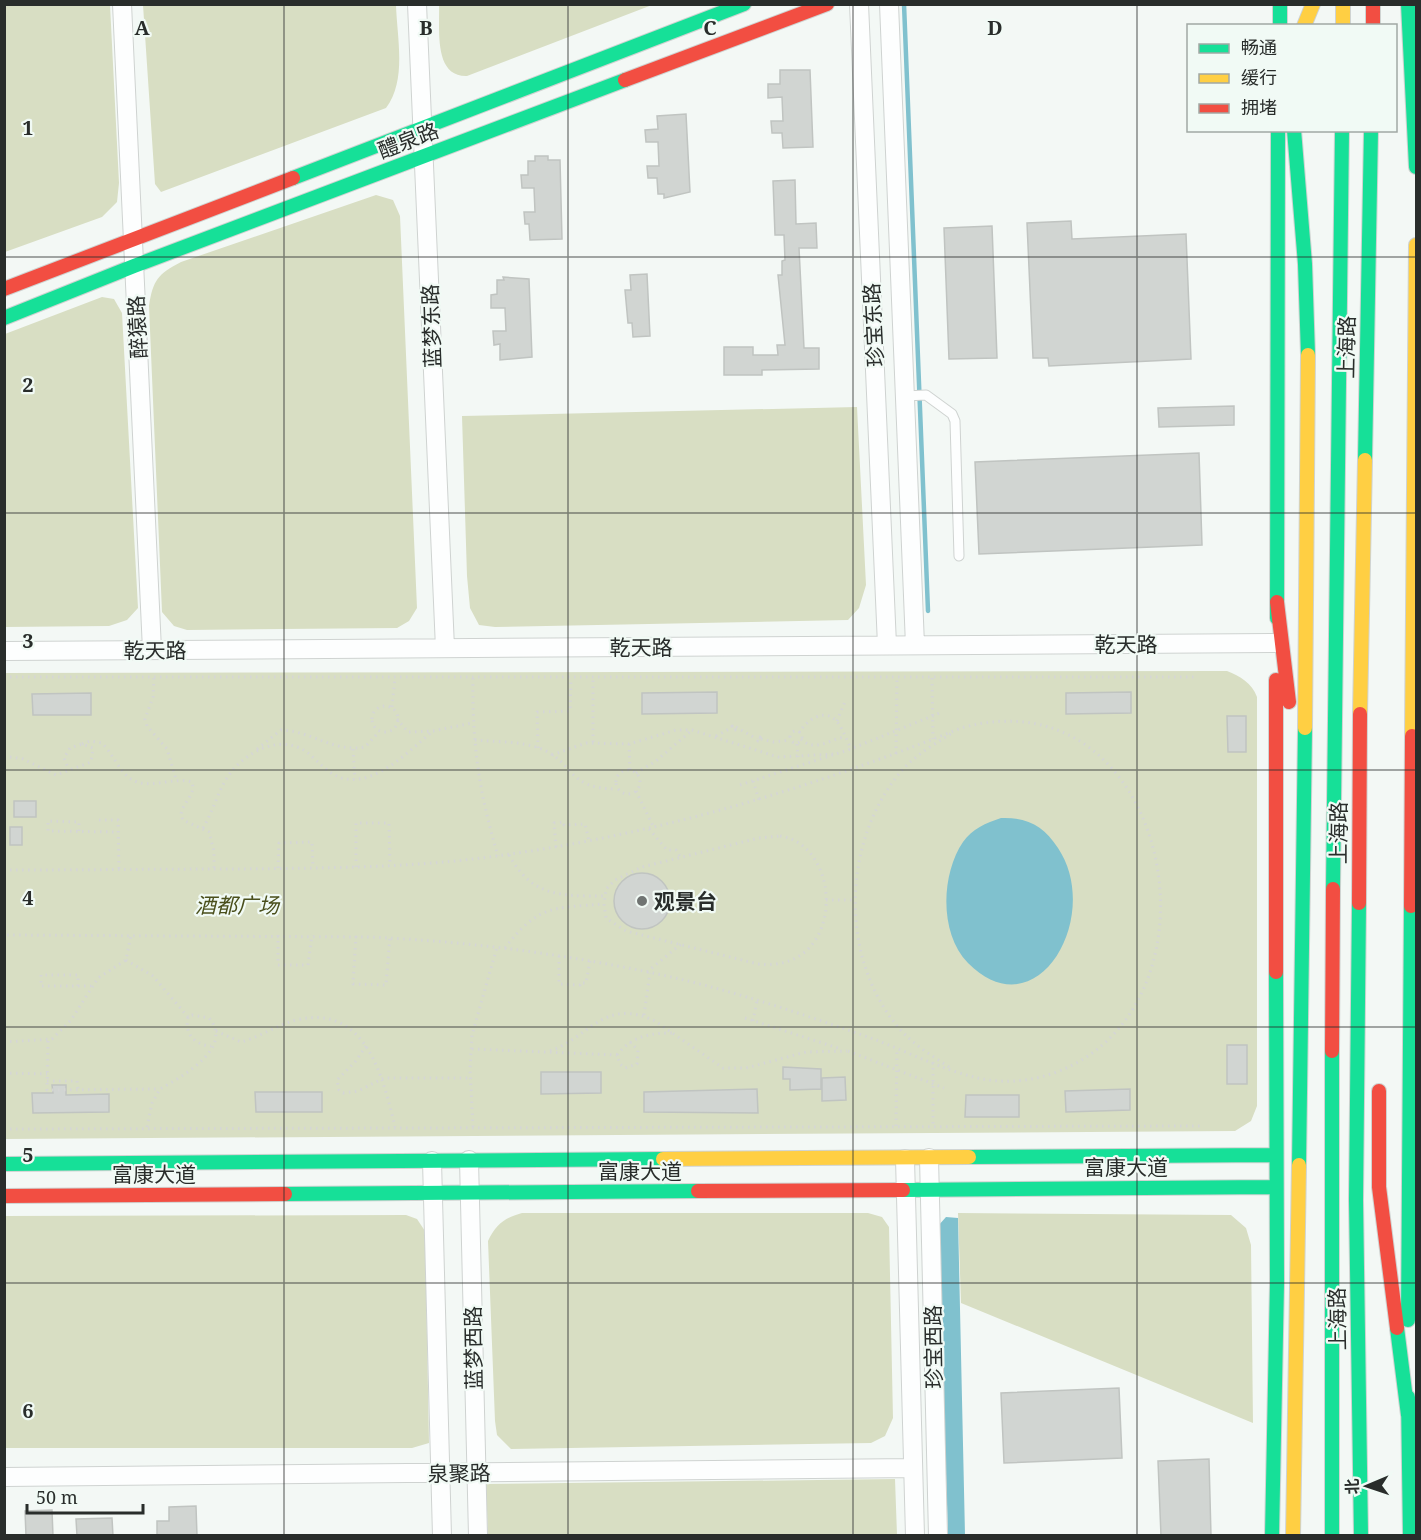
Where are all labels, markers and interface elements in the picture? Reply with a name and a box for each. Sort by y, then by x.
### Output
text: A [134,14,150,41]
text: B [419,14,433,41]
text: C [703,14,717,41]
text: D [987,14,1003,41]
legend [1187,24,1397,132]
text: 畅通 [1241,35,1277,59]
text: 缓行 [1241,65,1277,89]
text: 拥堵 [1241,95,1277,119]
text: 1 [22,114,34,141]
street label: 醴泉路 [374,116,442,164]
street label: 珍宝东路 [857,282,889,368]
street label: 蓝梦东路 [416,284,446,368]
street label: 醉猿路 [121,295,153,359]
street label: 上海路 [1331,315,1361,379]
text: 2 [22,371,34,398]
text: 3 [22,627,34,654]
street label: 乾天路 [1095,630,1158,658]
street label: 乾天路 [610,633,673,661]
street label: 乾天路 [124,636,187,664]
street label: 上海路 [1324,802,1352,865]
text: 4 [22,884,34,911]
place label: 观景台 [654,887,717,915]
park label: 酒都广场 [195,891,281,919]
marker: 观景台 [635,894,649,908]
text: 5 [22,1141,34,1168]
street label: 富康大道 [1084,1153,1168,1181]
street label: 富康大道 [598,1157,682,1185]
street label: 富康大道 [112,1160,196,1188]
street label: 上海路 [1322,1287,1352,1351]
street label: 珍宝西路 [918,1305,948,1389]
street label: 蓝梦西路 [458,1306,488,1390]
text: 6 [22,1397,34,1424]
north arrow [1337,1456,1397,1516]
street label: 泉聚路 [427,1458,491,1488]
scale bar [27,1477,142,1515]
text: 北 [1341,1478,1363,1495]
text: 50 m [36,1485,78,1509]

